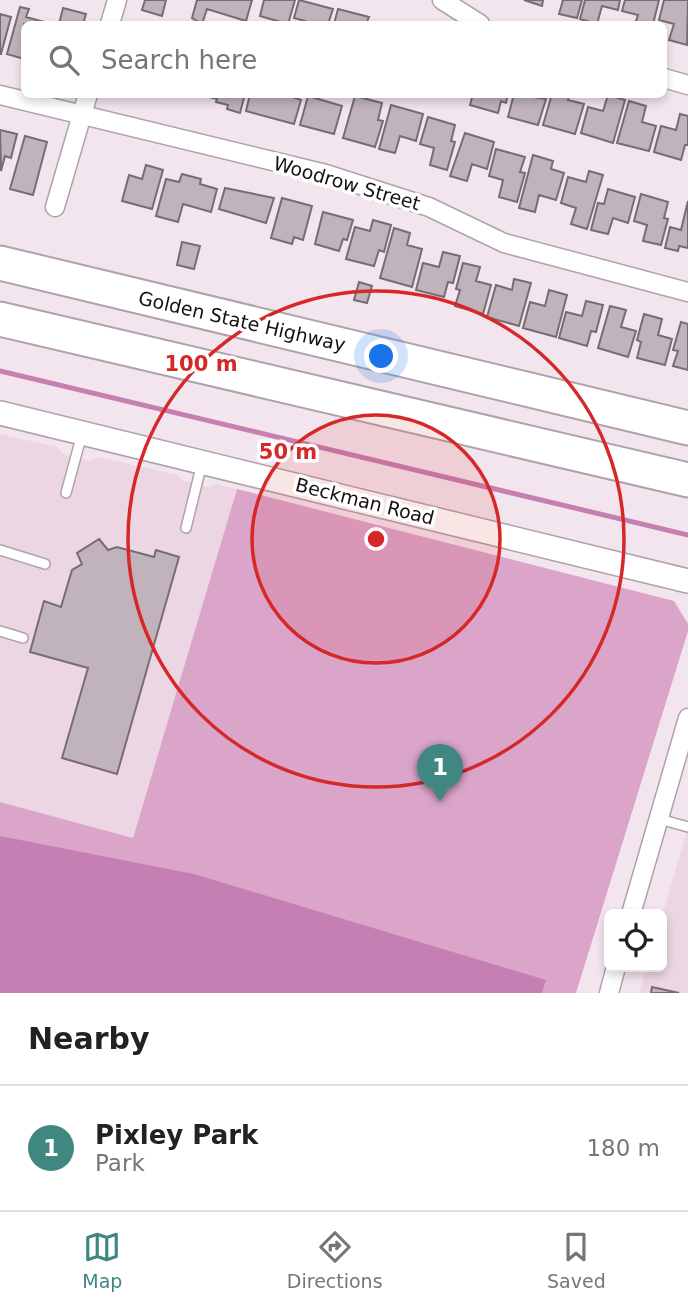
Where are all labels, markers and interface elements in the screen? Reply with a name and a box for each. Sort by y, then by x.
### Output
search box [21,21,667,98]
icon: search [45,41,83,79]
text: Search here [101,45,257,75]
street label: Woodrow Street [271,152,423,214]
street label: Golden State Highway [136,286,348,356]
your location [364,339,398,373]
text: 100 m [164,352,238,376]
text: 50 m [259,440,317,464]
street label: Beckman Road [293,473,437,529]
centre of rings [364,527,388,551]
pin: 1 [417,744,463,802]
map controls [604,909,667,972]
button: locate [604,909,667,972]
text: Nearby [28,1021,150,1056]
text: Pixley Park [95,1120,258,1150]
text: 1 [43,1135,59,1161]
text: 180 m [586,1135,660,1161]
text: Park [95,1150,145,1176]
tab: Map [82,1228,122,1292]
tab: Directions [287,1228,383,1292]
tab: Saved [547,1228,606,1292]

